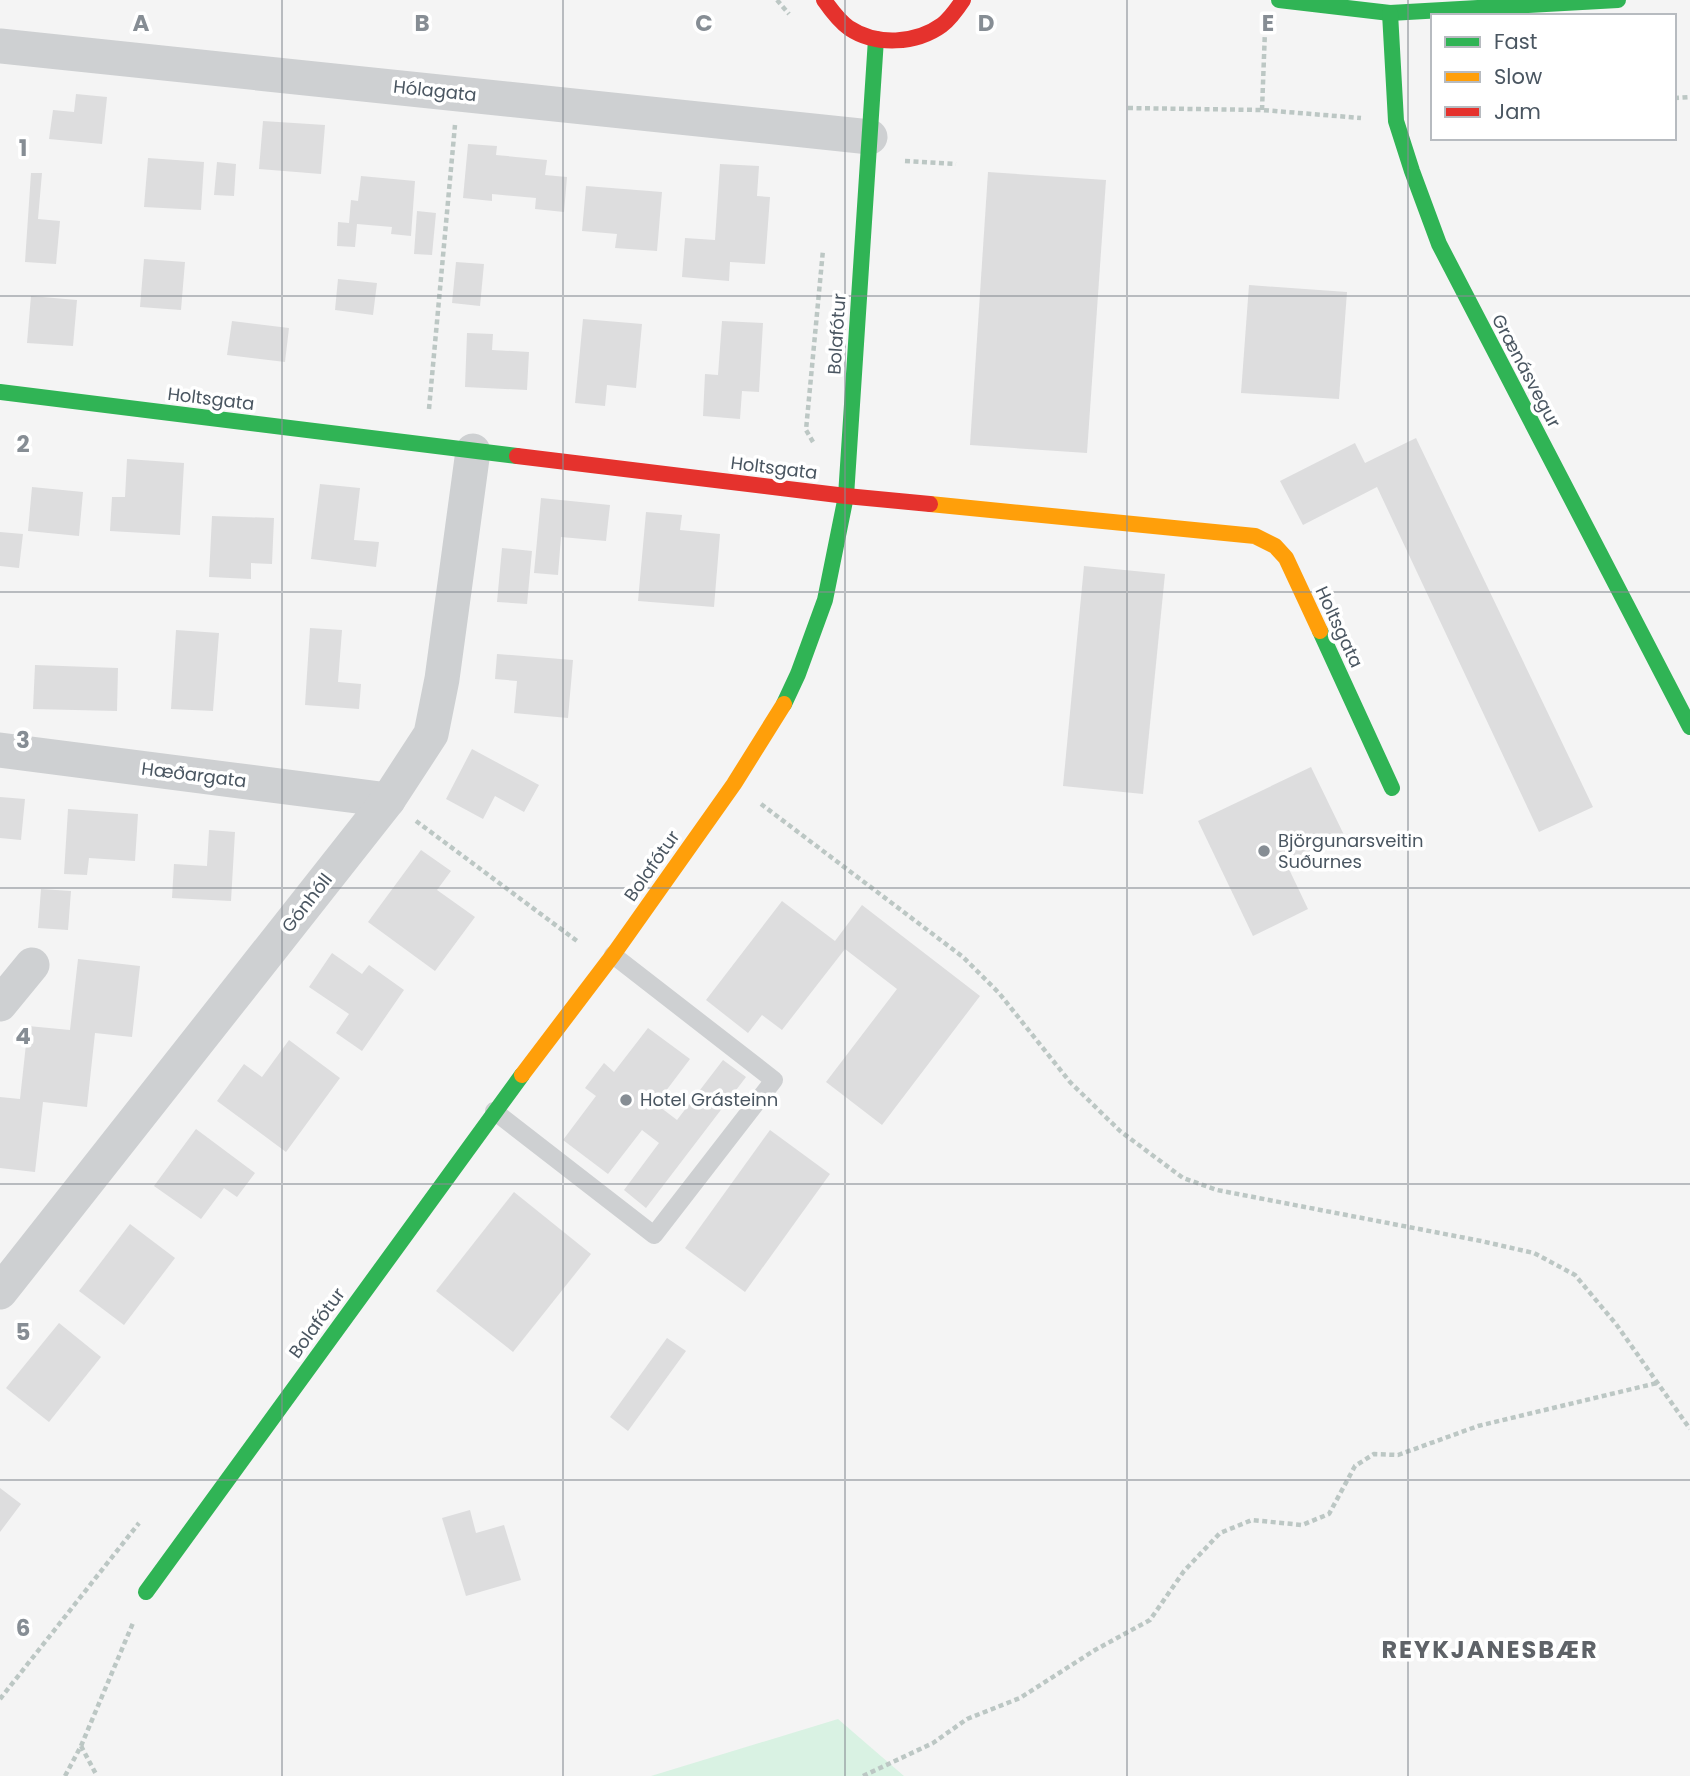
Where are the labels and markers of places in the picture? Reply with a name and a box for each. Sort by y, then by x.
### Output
place label: Björgunarsveitin Suðurnes [1278,828,1423,874]
marker: Björgunarsveitin Suðurnes [1256,843,1272,859]
place label: Hotel Grásteinn [640,1087,778,1112]
marker: Hotel Grásteinn [618,1092,634,1108]

